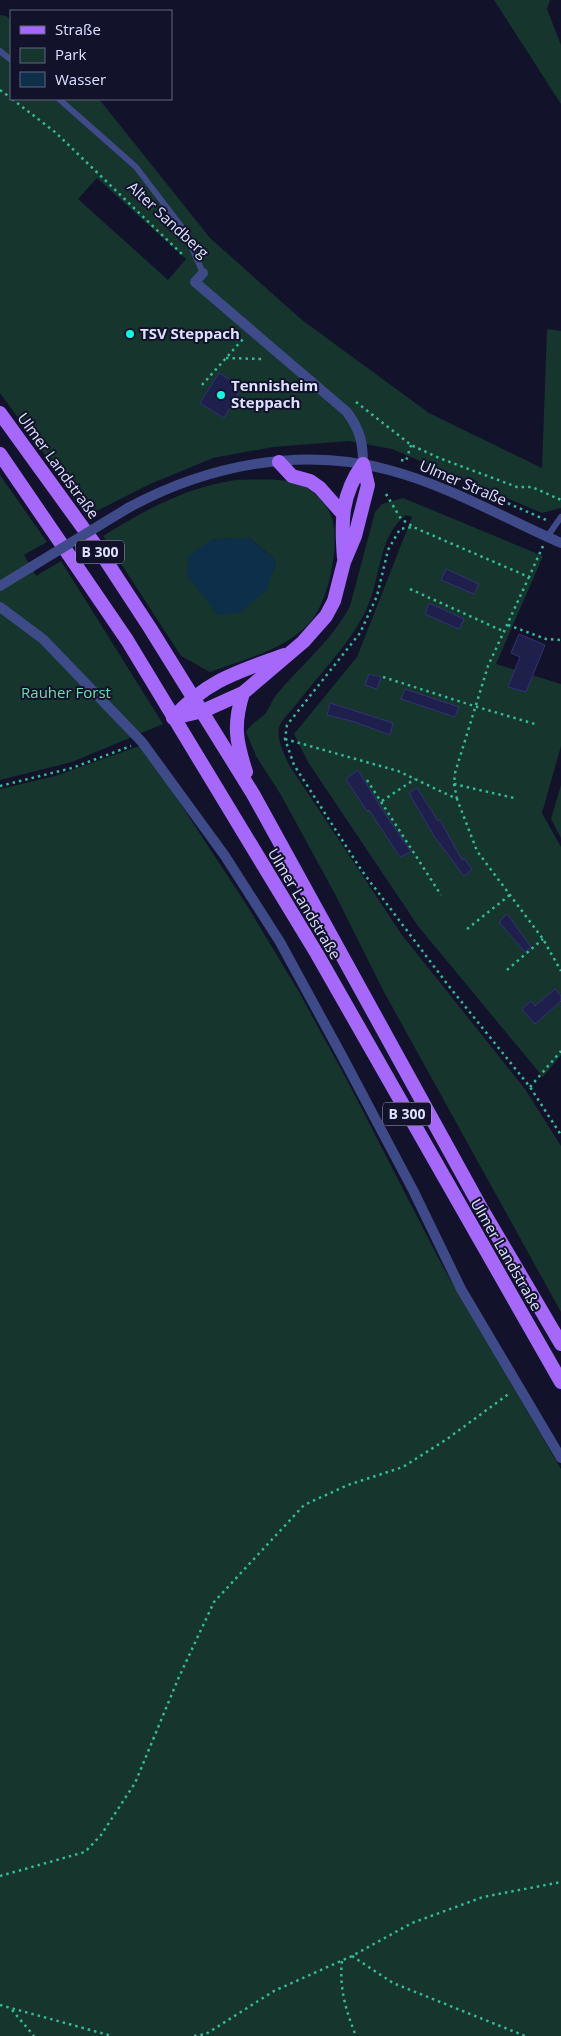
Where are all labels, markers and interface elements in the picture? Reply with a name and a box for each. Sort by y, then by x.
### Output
legend [10,10,172,100]
text: Straße [55,19,101,39]
text: Park [55,44,86,64]
text: Wasser [55,69,106,89]
street label: Alter Sandberg [124,177,213,262]
place label: TSV Steppach [140,323,240,343]
marker: TSV Steppach [124,328,136,340]
place label: Tennisheim Steppach [231,375,318,412]
marker: Tennisheim Steppach [215,389,227,401]
street label: Ulmer Landstraße [14,408,104,522]
street label: Ulmer Straße [417,455,510,509]
road number: B 300 [76,540,124,564]
park label: Rauher Forst [21,682,111,702]
street label: Ulmer Landstraße [264,844,346,963]
road number: B 300 [383,1102,431,1126]
street label: Ulmer Landstraße [467,1195,547,1314]

